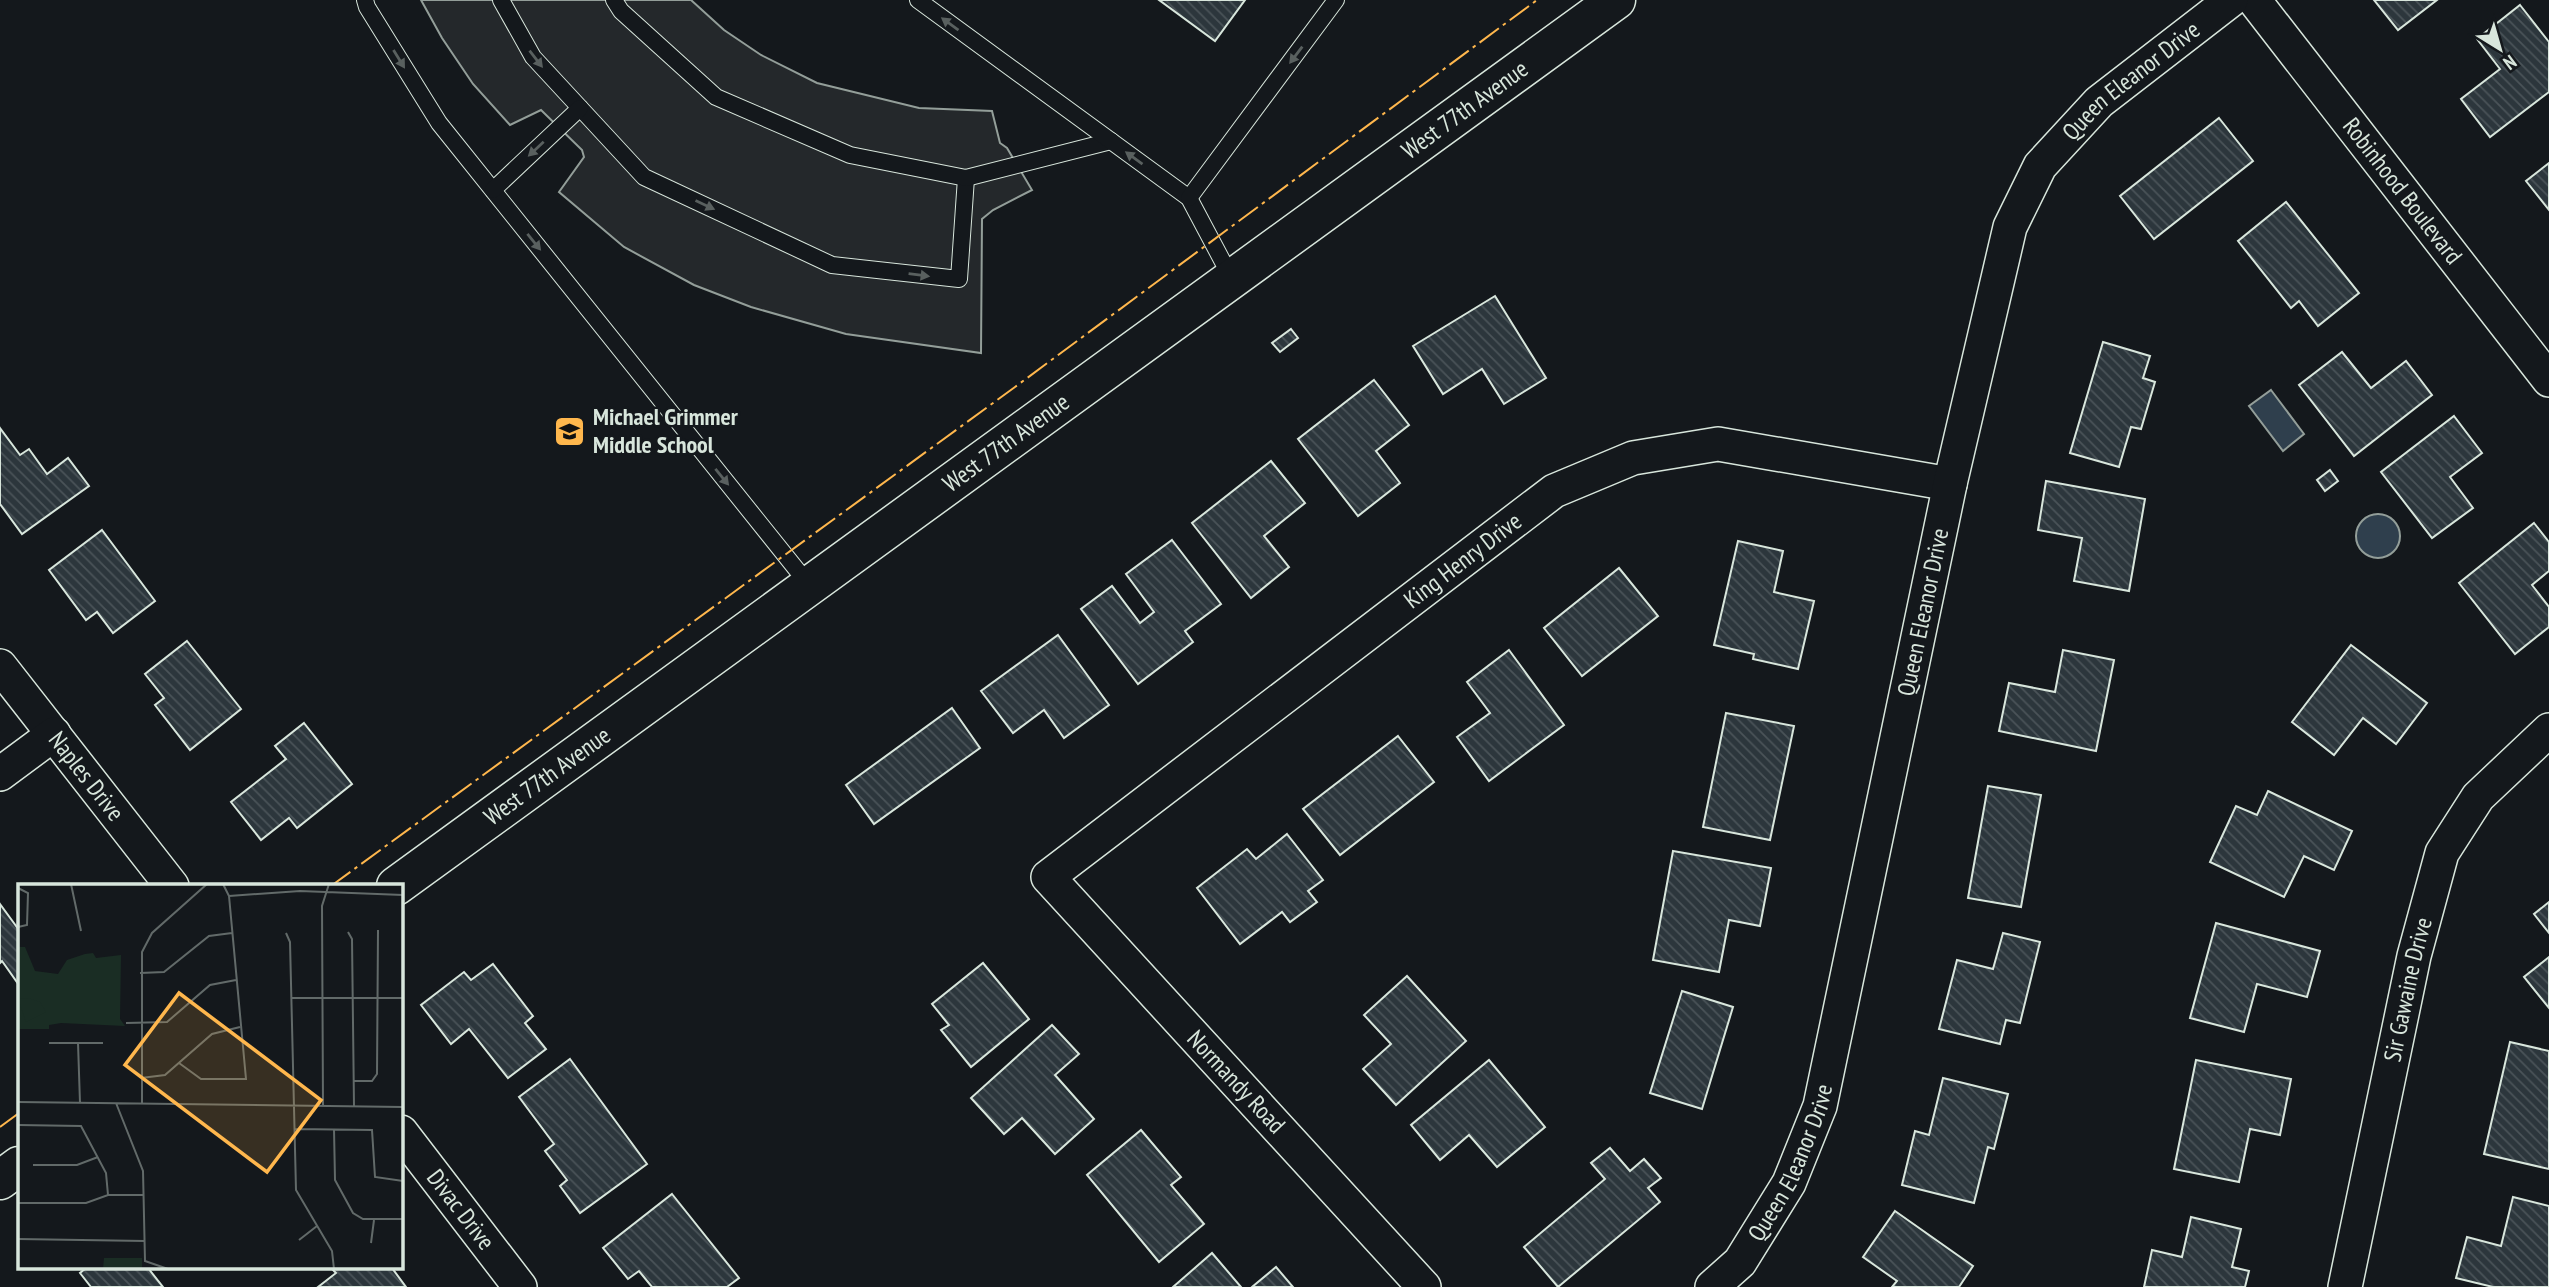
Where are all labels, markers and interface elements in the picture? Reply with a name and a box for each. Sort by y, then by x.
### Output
street label: Queen Eleanor Drive [2055,14,2206,147]
north arrow [2465,14,2535,84]
one-way arrow [941,17,960,31]
one-way arrow [1289,46,1303,64]
one-way arrow [393,49,406,68]
one-way arrow [529,49,543,68]
text: N [2499,50,2522,75]
street label: West 77th Avenue [1395,53,1534,166]
street label: Robinhood Boulevard [2336,111,2469,270]
one-way arrow [528,140,545,157]
one-way arrow [1125,151,1143,165]
one-way arrow [695,199,715,211]
one-way arrow [527,232,542,250]
one-way arrow [908,269,930,280]
street label: West 77th Avenue [936,386,1075,499]
place label: Michael Grimmer Middle School [593,401,739,460]
school or university icon: Michael Grimmer Middle School [553,414,587,448]
one-way arrow [715,467,730,485]
street label: King Henry Drive [1397,505,1528,615]
street label: Queen Eleanor Drive [1890,525,1955,699]
street label: West 77th Avenue [478,719,616,832]
street label: Naples Drive [42,725,131,827]
inset map [18,884,402,1270]
street label: Sir Gawaine Drive [2376,914,2439,1064]
street label: Normandy Road [1181,1023,1292,1140]
street label: Queen Eleanor Drive [1741,1081,1839,1247]
street label: Divac Drive [420,1163,502,1256]

